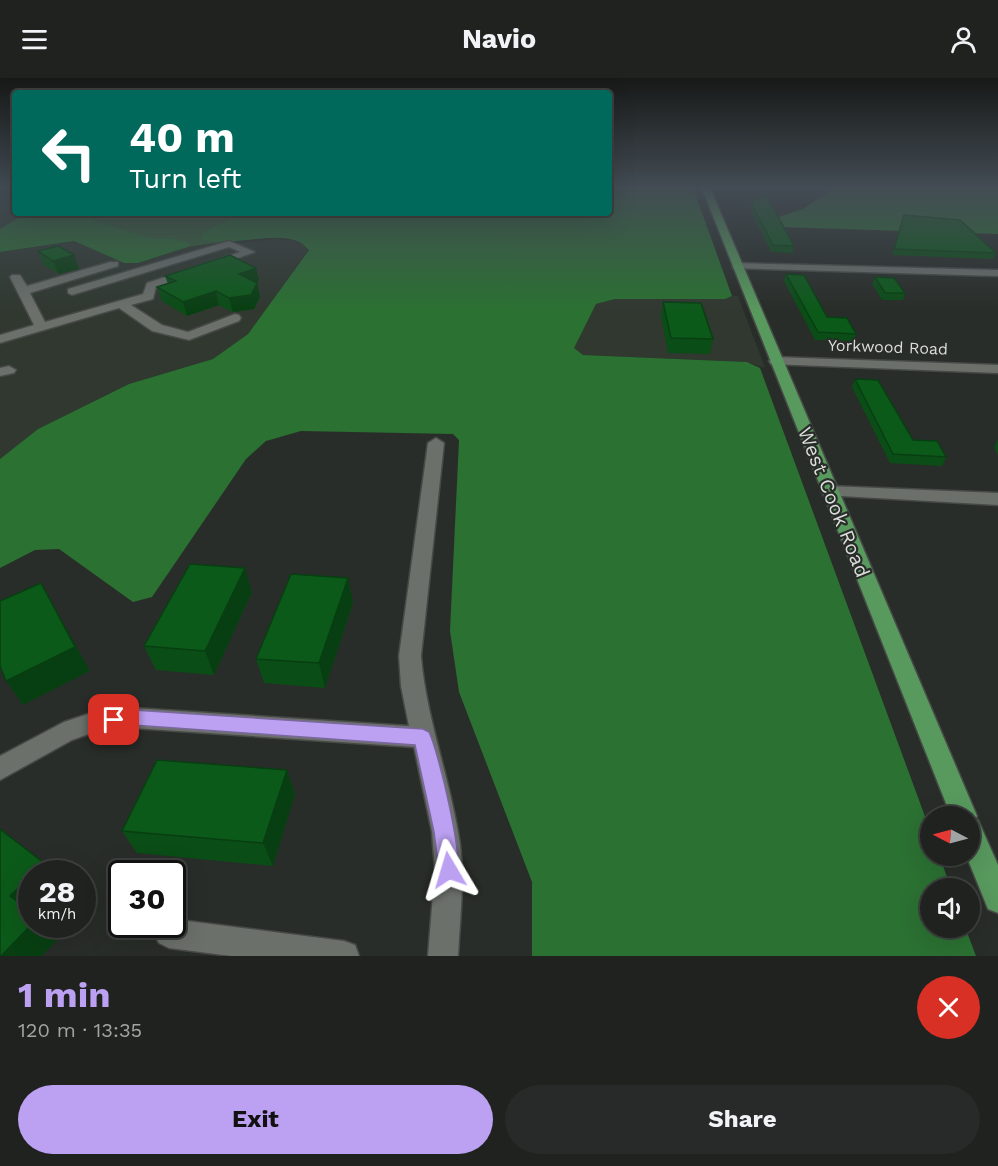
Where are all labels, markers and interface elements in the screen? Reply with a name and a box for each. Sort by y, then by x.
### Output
icon: menu [18,23,51,56]
text: Navio [462,23,536,55]
icon: person [947,23,980,56]
text: 40 m [129,113,235,162]
icon: left [30,114,108,192]
text: Turn left [129,163,241,195]
street label: Yorkwood Road [828,335,948,359]
street label: West Cook Road [793,423,875,581]
pin [88,694,139,745]
icon: arrive [97,703,130,736]
north arrow [920,806,980,866]
map controls [920,806,980,938]
position arrow [417,838,481,902]
speed limit sign: 30 [108,860,186,938]
text: 28 [39,874,75,909]
button: sound [920,878,980,938]
text: km/h [38,905,76,923]
text: 1 min [18,974,110,1016]
button: close [917,976,980,1039]
text: 120 m · 13:35 [18,1018,142,1042]
button: Exit [18,1085,493,1154]
button: Share [505,1085,980,1154]

